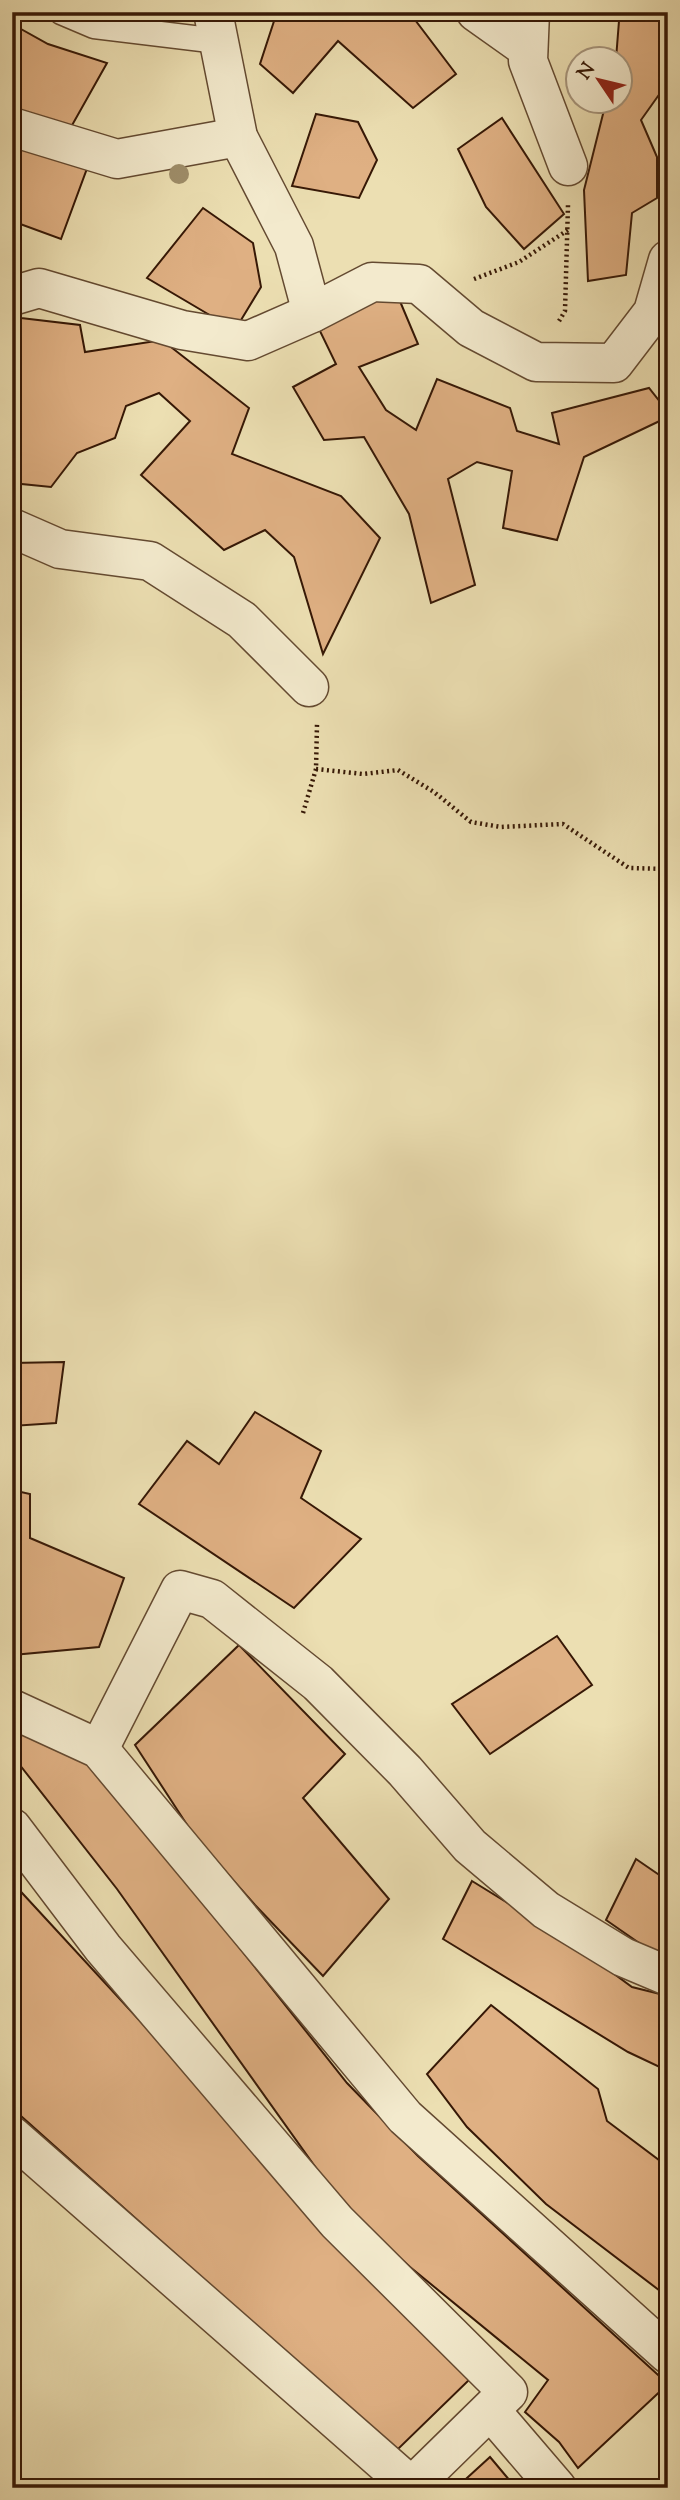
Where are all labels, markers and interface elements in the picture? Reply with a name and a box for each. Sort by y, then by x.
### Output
north arrow [564,46,634,116]
text: N [572,58,603,86]

